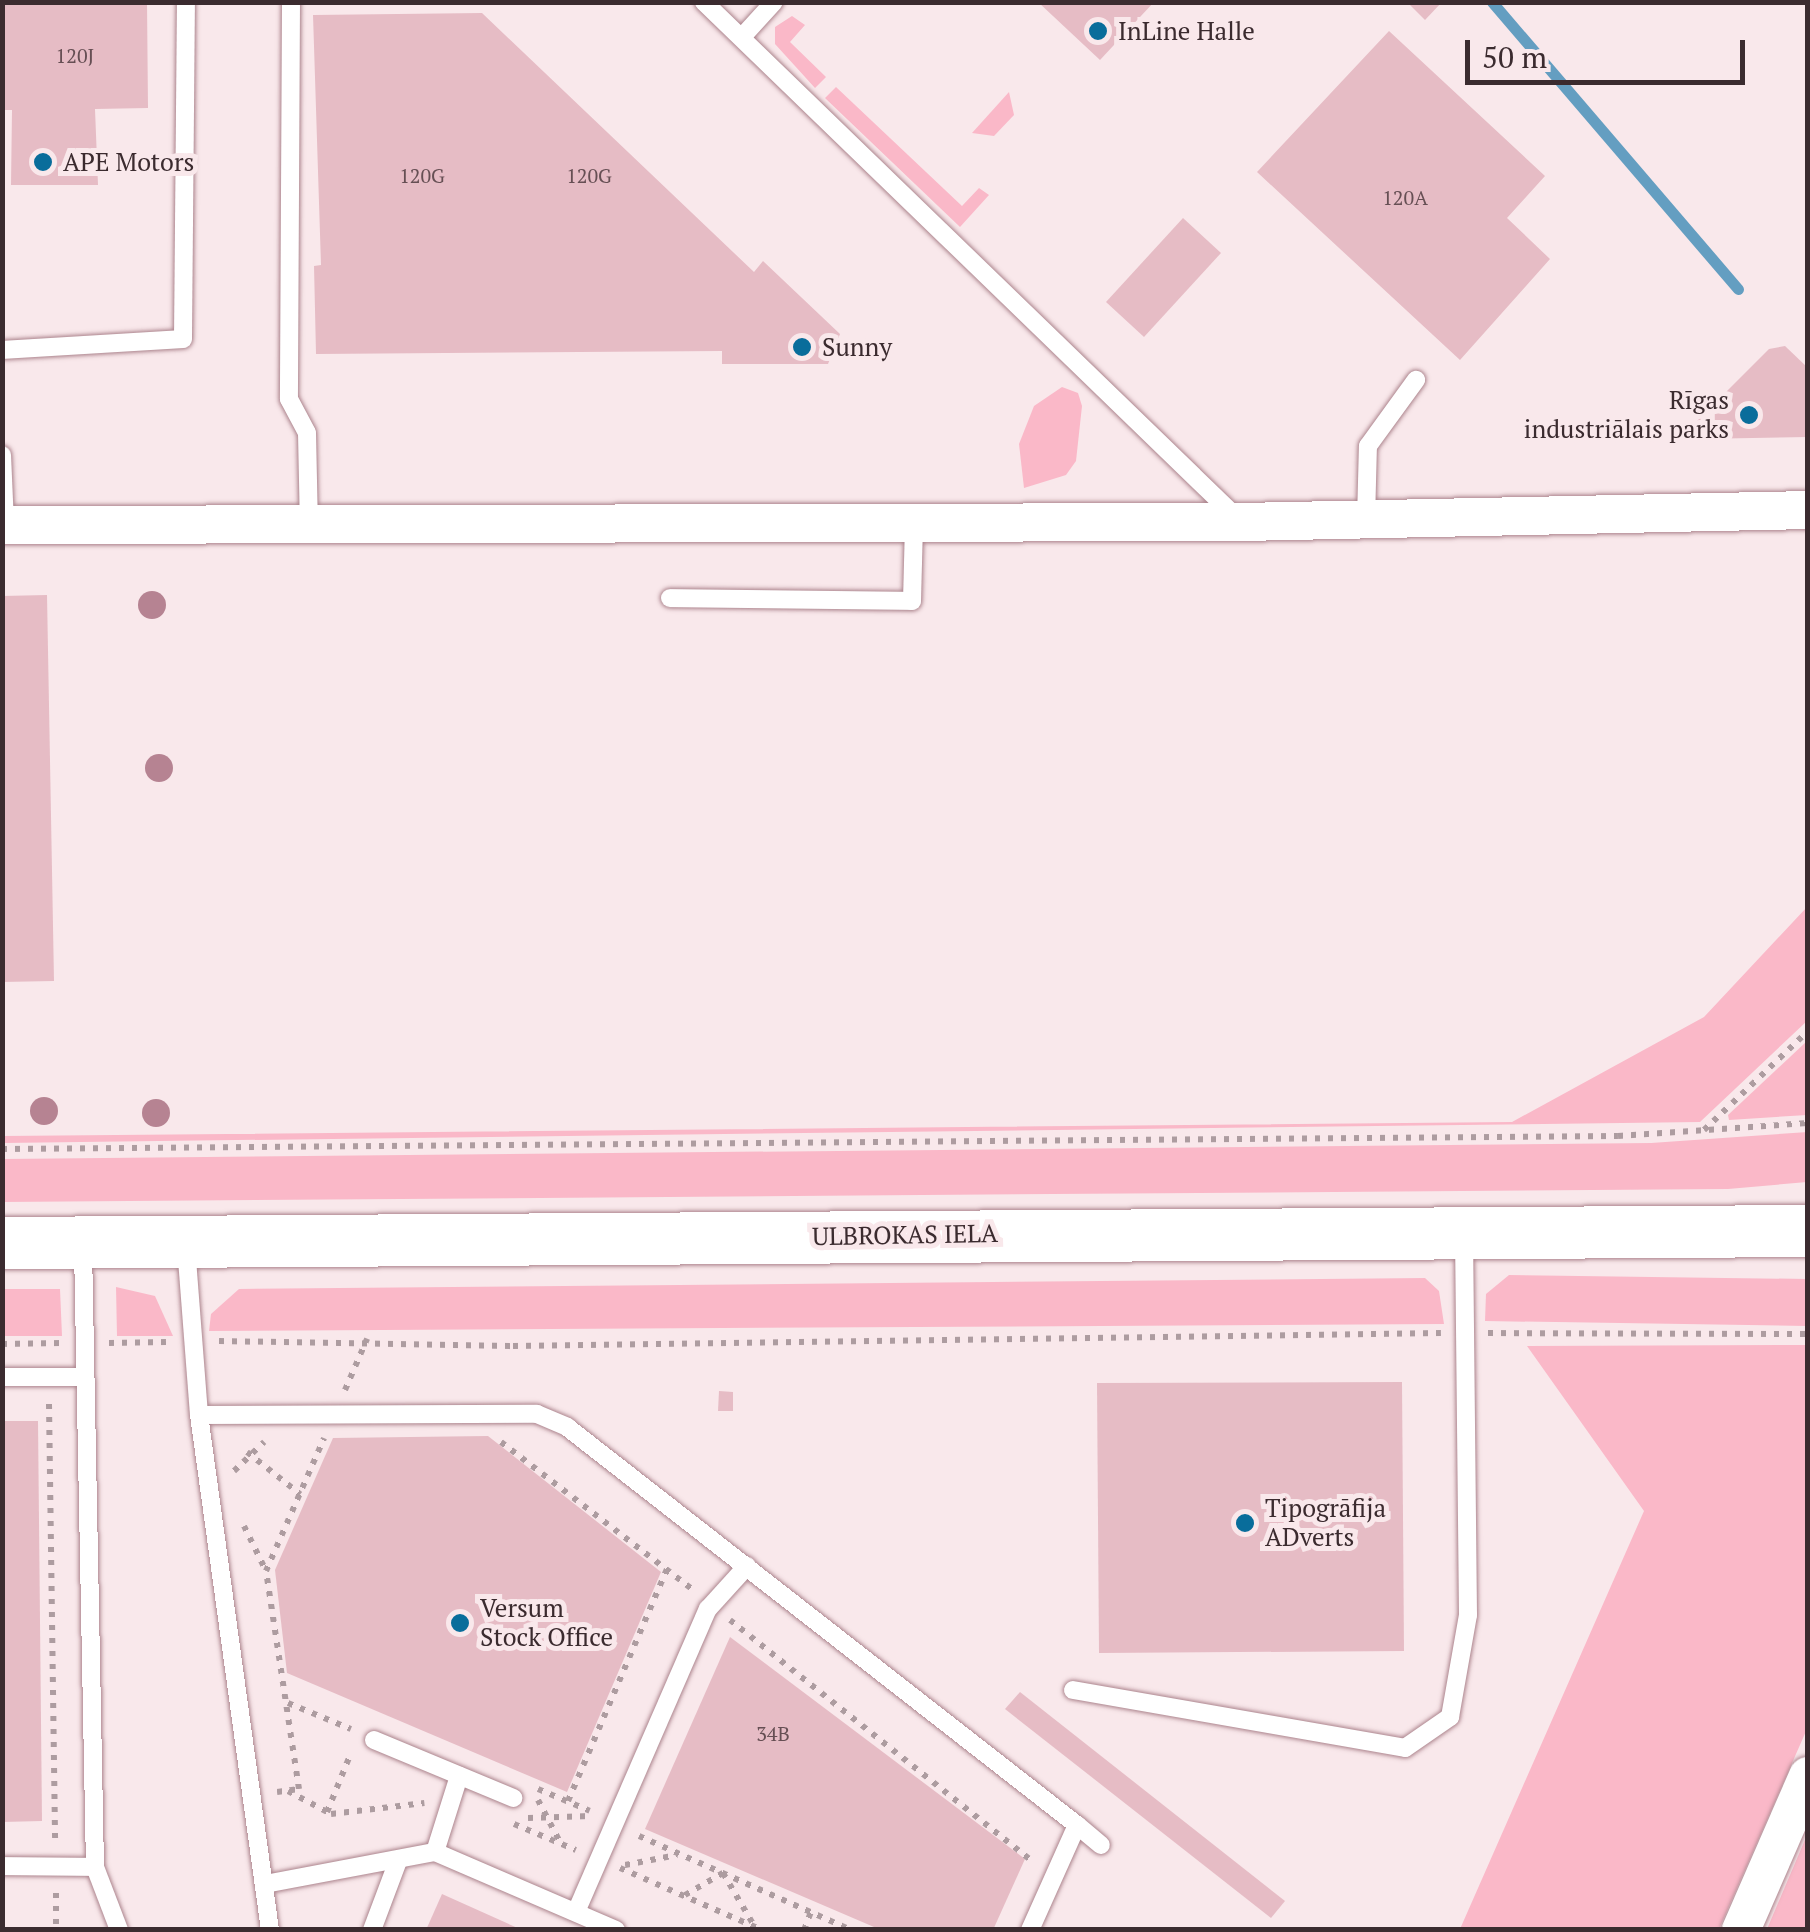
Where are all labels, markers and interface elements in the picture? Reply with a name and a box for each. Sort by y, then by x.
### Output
place label: InLine Halle [1118,16,1255,46]
marker: InLine Halle [1087,20,1109,42]
scale bar [1470,20,1750,82]
text: 50 m [1482,37,1547,77]
house number: 120J [56,43,94,67]
place label: APE Motors [63,147,194,177]
marker: APE Motors [32,151,54,173]
house number: 120G [399,163,445,187]
house number: 120G [566,163,612,187]
house number: 120A [1382,185,1428,209]
place label: Sunny [822,332,892,362]
marker: Sunny [791,336,813,358]
place label: Rīgas industriālais parks [1524,386,1729,445]
marker: Rīgas industriālais parks [1738,404,1760,426]
street label: ULBROKAS IELA [812,1218,998,1252]
place label: Tipogrāfija ADverts [1265,1494,1386,1553]
marker: Tipogrāfija ADverts [1234,1512,1256,1534]
place label: Versum Stock Office [480,1594,613,1653]
marker: Versum Stock Office [449,1612,471,1634]
house number: 34B [756,1721,790,1745]

